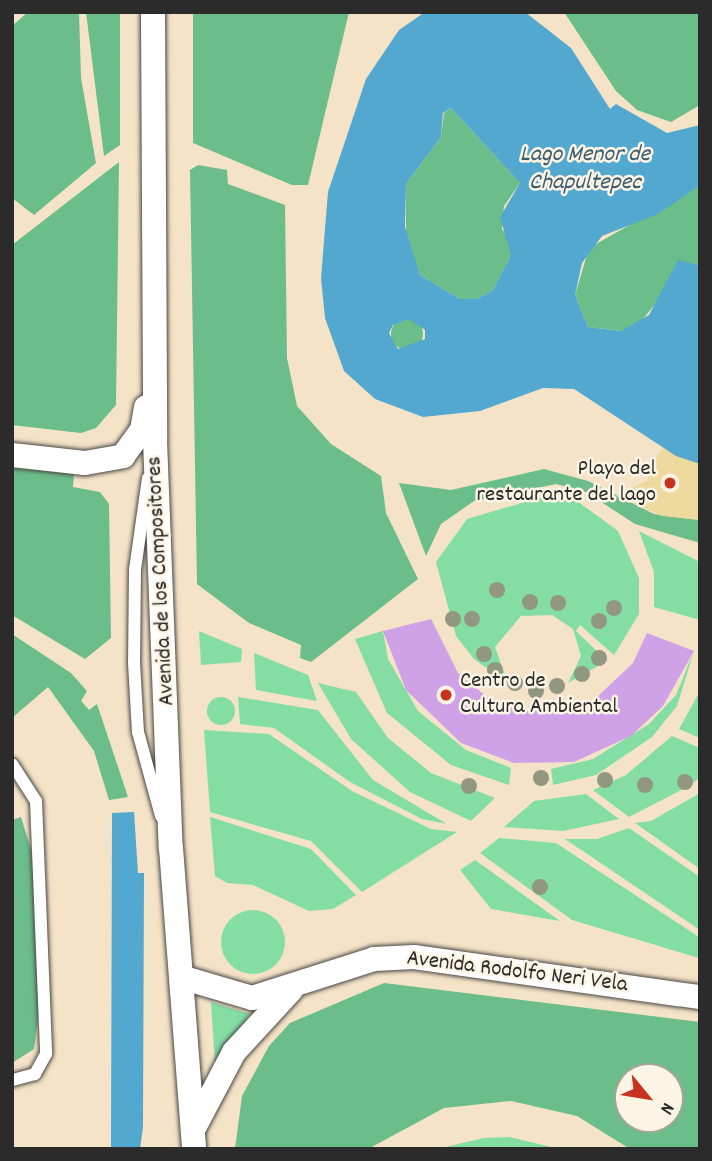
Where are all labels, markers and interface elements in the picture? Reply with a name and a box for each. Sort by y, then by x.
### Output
water label: Lago Menor de Chapultepec [520,142,650,198]
street label: Avenida de los Compositores [142,455,182,707]
place label: Playa del restaurante del lago [476,456,656,510]
marker: Playa del restaurante del lago [662,475,678,491]
place label: Centro de Cultura Ambiental [460,668,618,722]
marker: Centro de Cultura Ambiental [438,687,454,703]
street label: Avenida Rodolfo Neri Vela [405,946,629,1000]
north arrow [614,1063,684,1133]
text: N [652,1097,680,1119]

